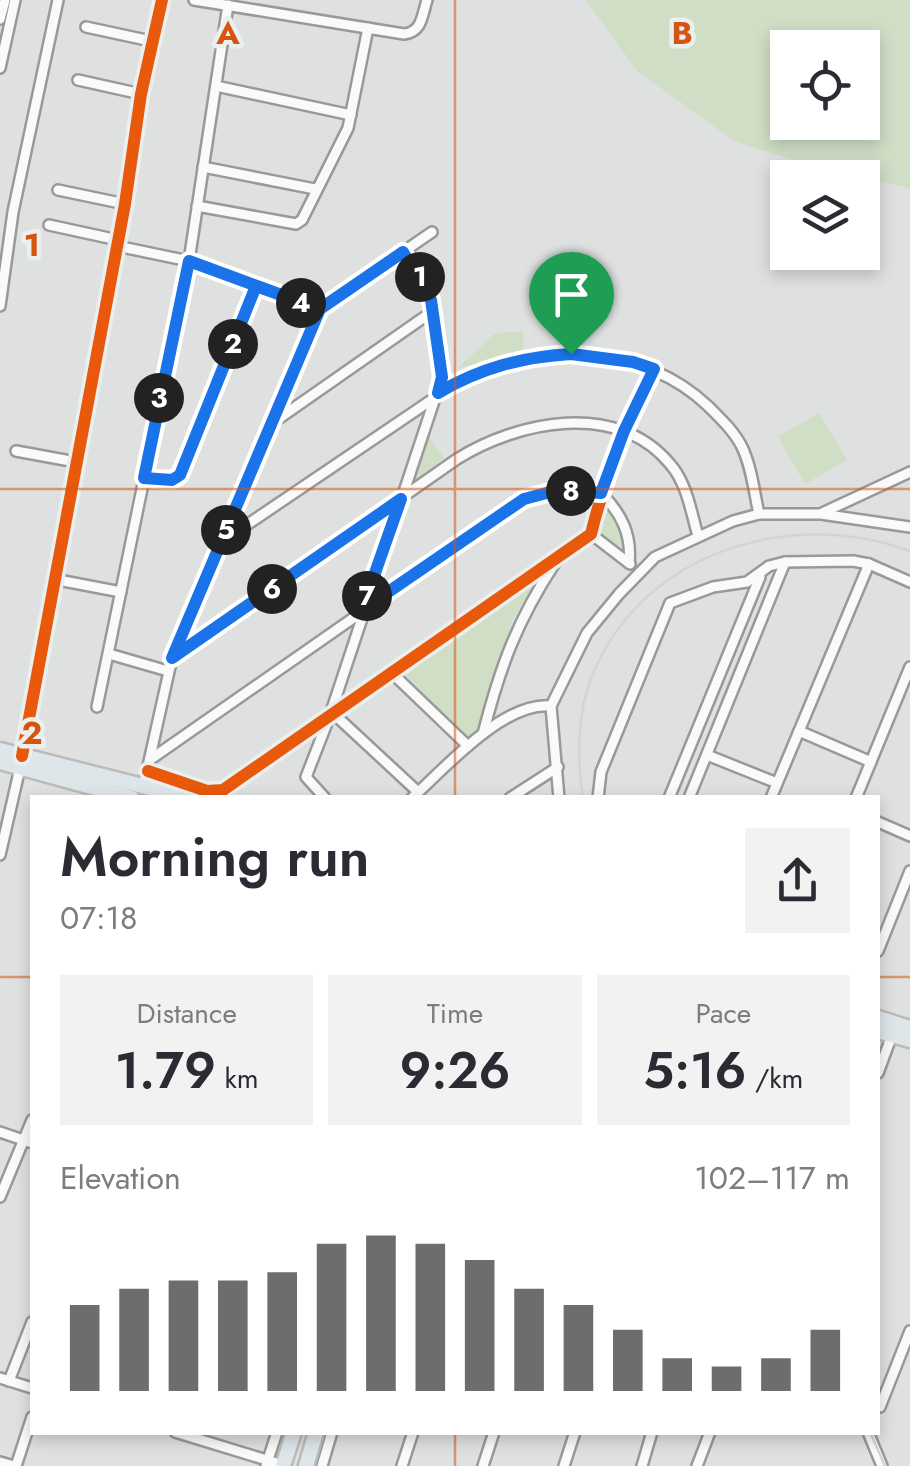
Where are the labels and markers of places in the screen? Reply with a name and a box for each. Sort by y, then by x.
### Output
pin: 1 [395,252,445,302]
pin [529,252,614,355]
pin: 4 [276,278,326,328]
pin: 2 [208,319,258,369]
pin: 3 [134,373,184,423]
pin: 8 [546,466,596,516]
pin: 5 [201,505,251,555]
pin: 6 [247,564,297,614]
pin: 7 [342,571,392,621]

